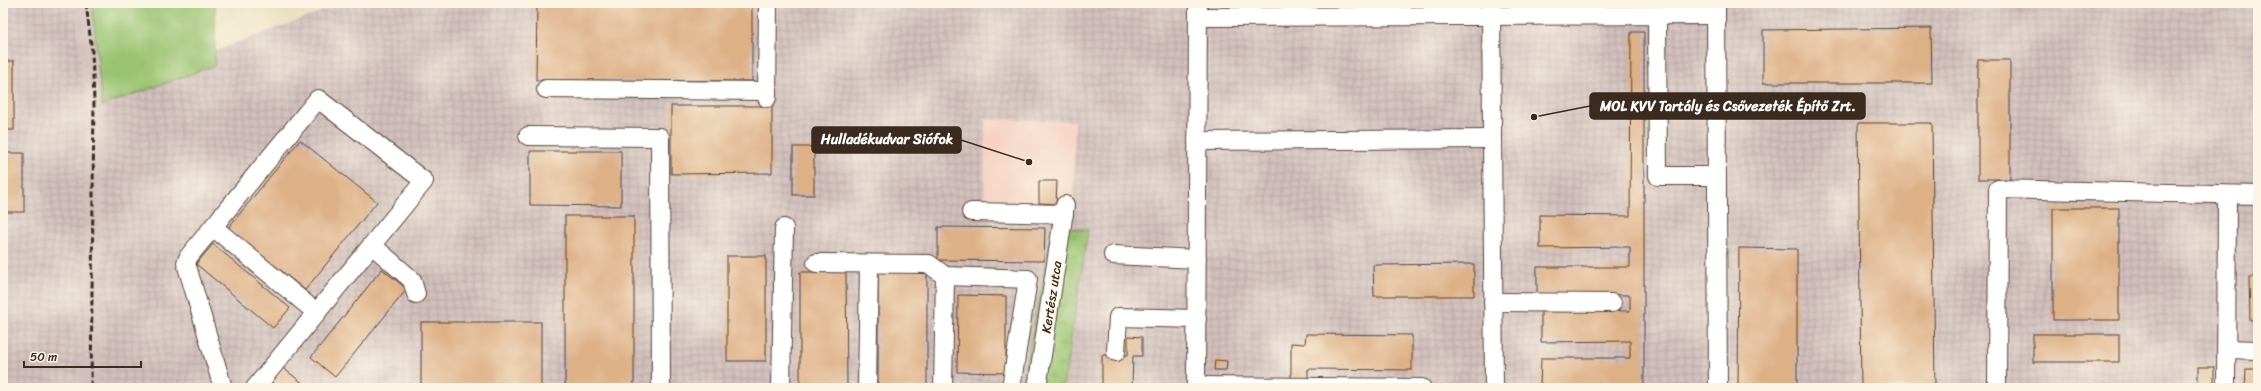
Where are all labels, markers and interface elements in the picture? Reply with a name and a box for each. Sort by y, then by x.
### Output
callout: MOL KVV Tartály és Csővezeték Építő Zrt. [1590,93,1865,119]
text: MOL KVV Tartály és Csővezeték Építő Zrt. [1599,94,1856,119]
callout: Hulladékudvar Siófok [812,127,961,153]
text: Hulladékudvar Siófok [820,127,954,152]
street label: Kertész utca [1034,259,1069,335]
scale bar [24,343,141,369]
text: 50 m [30,346,57,368]

